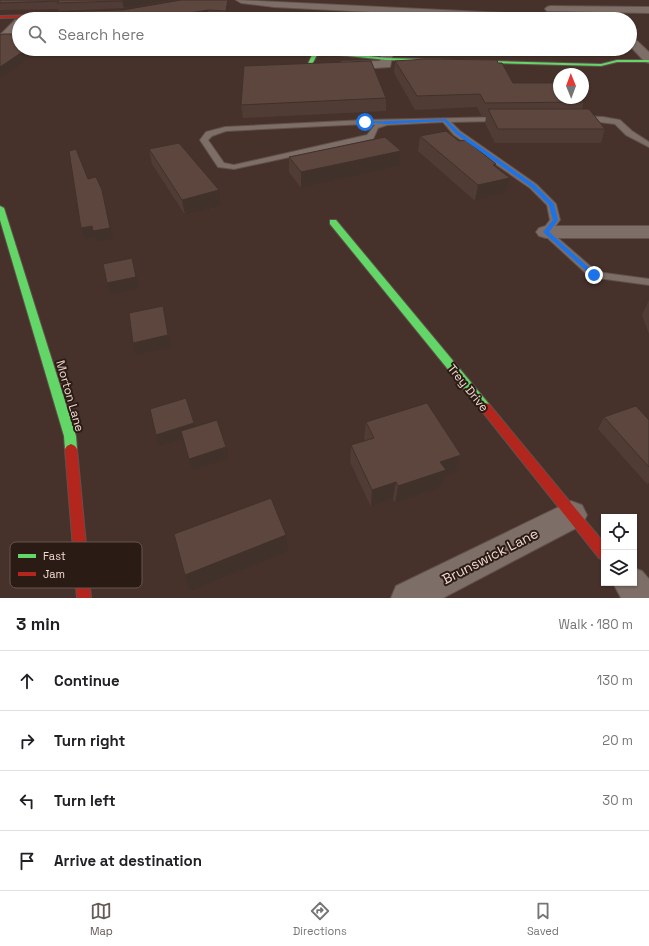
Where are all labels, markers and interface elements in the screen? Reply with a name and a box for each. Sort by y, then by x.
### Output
search box [12,12,637,56]
icon: search [26,23,48,45]
text: Search here [58,25,144,44]
north arrow [553,68,589,104]
route start [356,113,374,131]
route end [585,266,603,284]
street label: Morton Lane [52,359,88,433]
street label: Trey Drive [444,361,492,415]
map controls [601,514,637,586]
button: locate [601,514,637,550]
street label: Brunswick Lane [439,524,541,588]
legend [10,542,142,588]
text: Fast [43,549,66,563]
button: layers [601,550,637,586]
text: Jam [43,567,65,581]
text: 3 min [16,613,60,635]
text: Walk · 180 m [559,616,633,633]
icon: ahead [16,670,38,692]
text: Continue [54,671,120,690]
text: 130 m [597,672,633,689]
icon: right [16,730,38,752]
text: Turn right [54,731,125,750]
text: 20 m [602,732,633,749]
icon: left [16,790,38,812]
text: Turn left [54,791,116,810]
text: 30 m [602,792,633,809]
icon: arrive [16,850,38,872]
text: Arrive at destination [54,851,202,870]
tab: Map [90,900,113,938]
tab: Directions [293,900,347,938]
tab: Saved [527,900,559,938]

